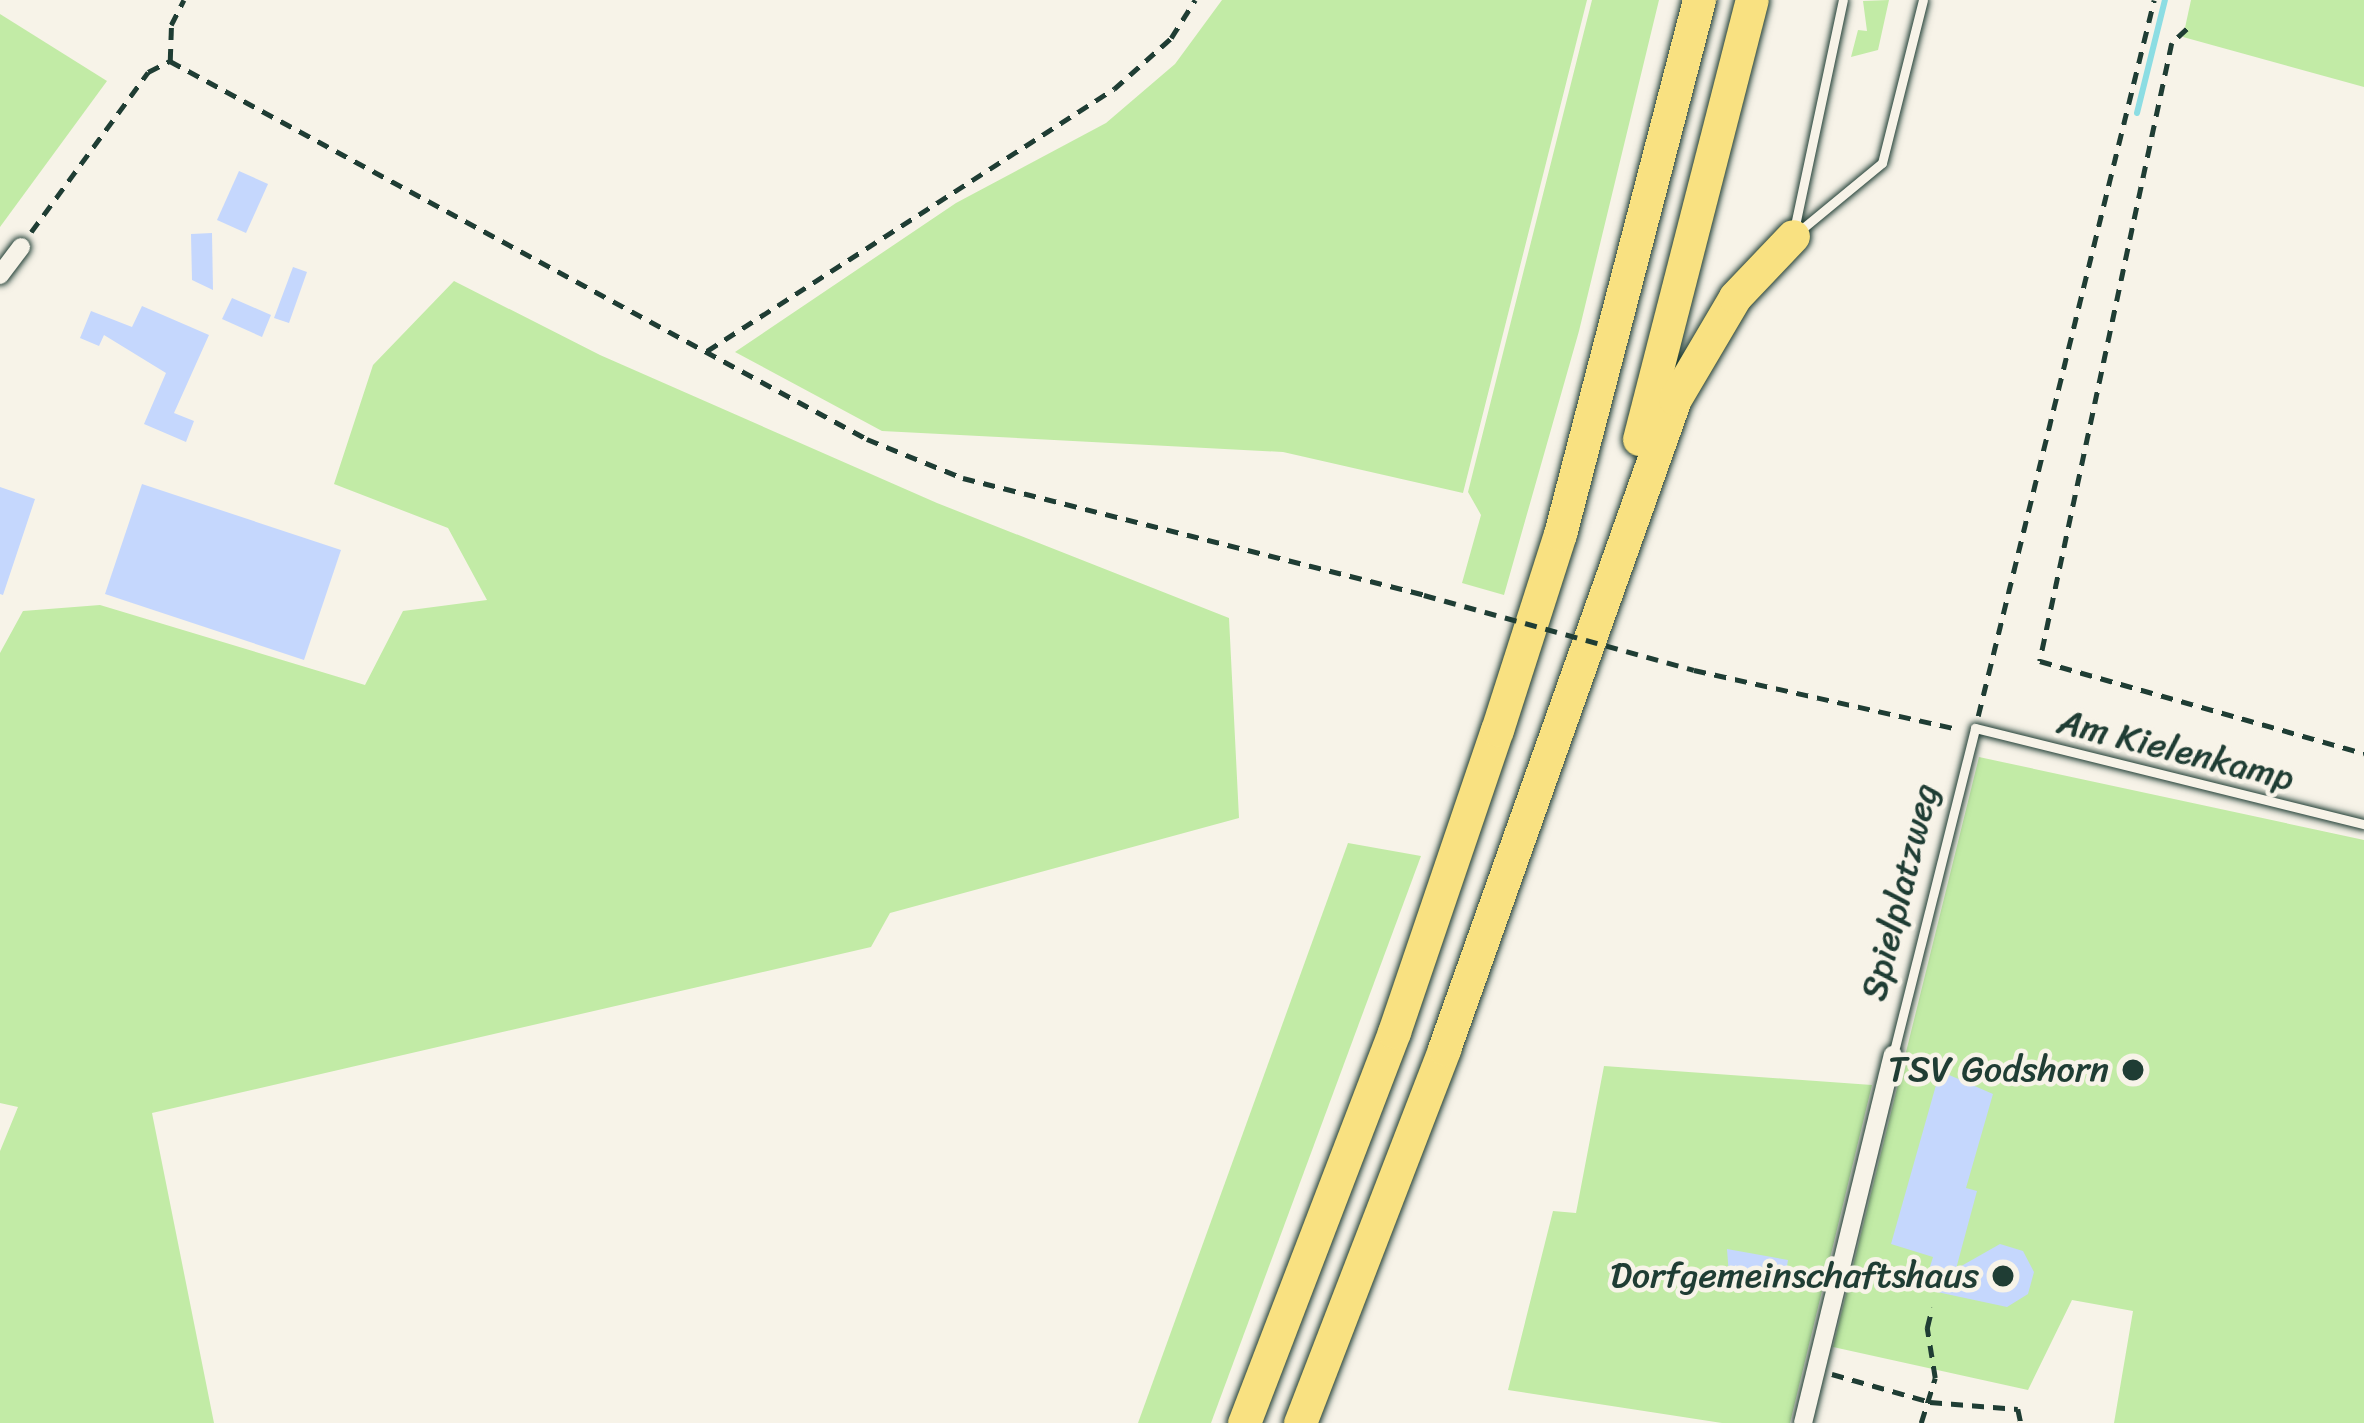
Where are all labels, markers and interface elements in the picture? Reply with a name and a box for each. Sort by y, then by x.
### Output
street label: Am Kielenkamp [2053,700,2299,800]
street label: Spielplatzweg [1852,779,1948,1005]
place label: TSV Godshorn [1888,1048,2109,1092]
marker: TSV Godshorn [2120,1057,2146,1083]
place label: Dorfgemeinschaftshaus [1610,1254,1979,1298]
marker: Dorfgemeinschaftshaus [1990,1263,2016,1289]

